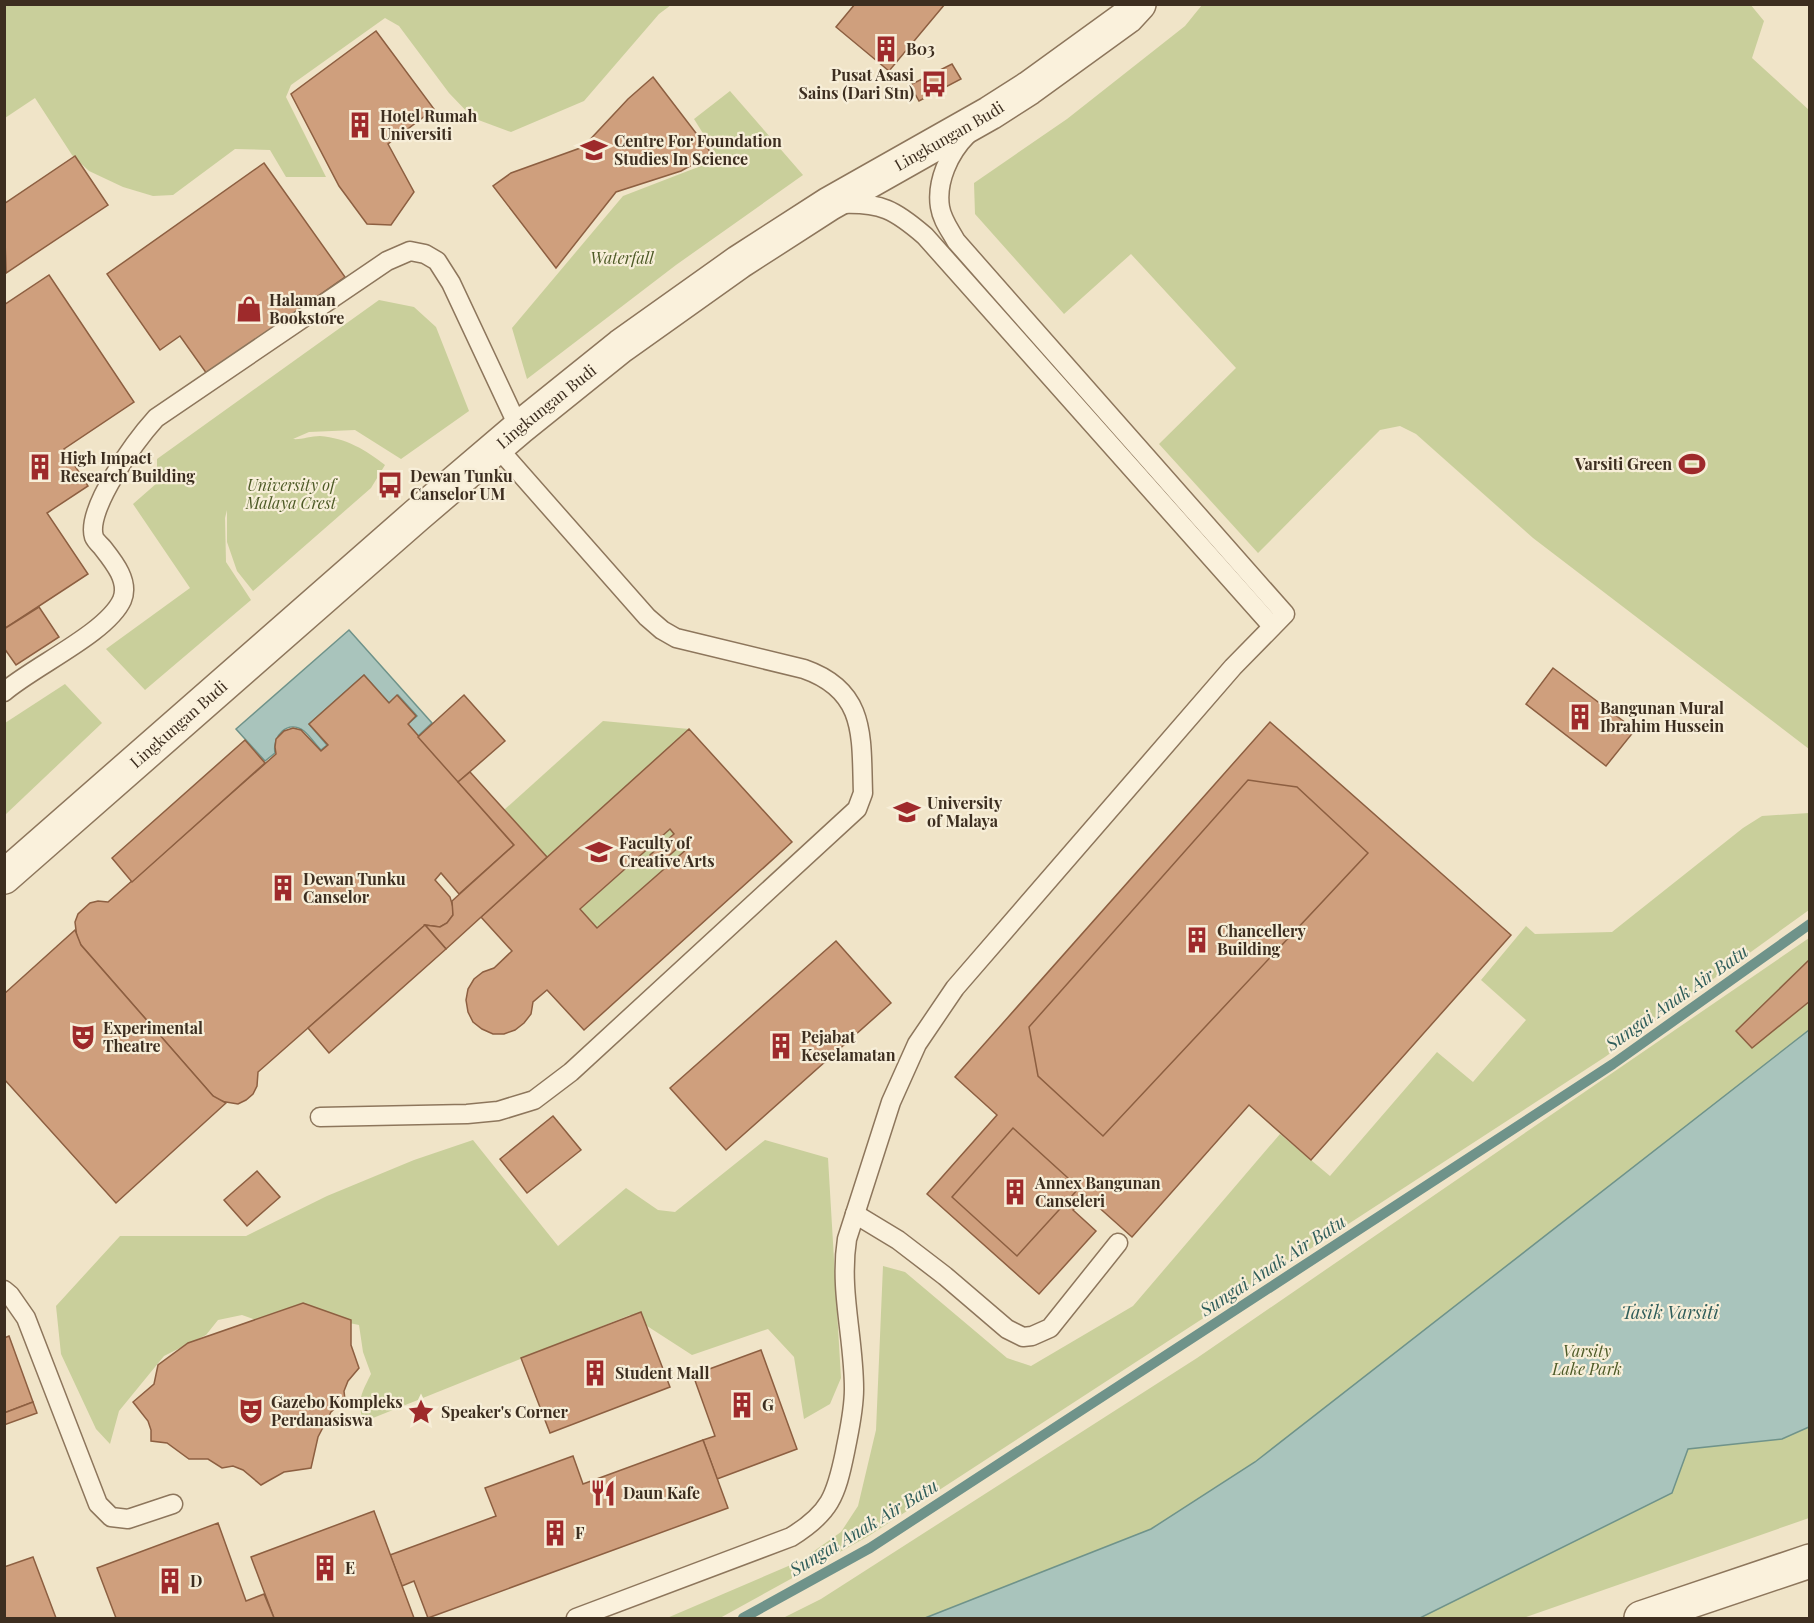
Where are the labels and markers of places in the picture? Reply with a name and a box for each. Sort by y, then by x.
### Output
building icon: B03 [871,34,901,64]
place label: B03 [906,38,935,59]
place label: Pusat Asasi Sains (Dari Stn) [799,64,914,103]
bus stop icon: Pusat Asasi Sains (Dari Stn) [919,69,949,99]
place label: Hotel Rumah Universiti [380,105,477,144]
building icon: Hotel Rumah Universiti [345,110,375,140]
place label: Centre For Foundation Studies In Science [614,130,782,169]
school or university icon: Centre For Foundation Studies In Science [579,135,609,165]
place label: Halaman Bookstore [269,289,344,328]
shop icon: Halaman Bookstore [234,294,264,324]
place label: High Impact Research Building [60,447,195,486]
sports icon: Varsiti Green [1677,449,1707,479]
building icon: High Impact Research Building [25,452,55,482]
place label: Varsiti Green [1574,453,1672,474]
place label: Dewan Tunku Canselor UM [410,465,513,504]
bus stop icon: Dewan Tunku Canselor UM [375,470,405,500]
place label: Bangunan Mural Ibrahim Hussein [1600,697,1724,736]
building icon: Bangunan Mural Ibrahim Hussein [1565,702,1595,732]
place label: University of Malaya [927,792,1003,831]
school or university icon: University of Malaya [892,797,922,827]
place label: Faculty of Creative Arts [619,832,715,871]
school or university icon: Faculty of Creative Arts [584,837,614,867]
place label: Dewan Tunku Canselor [303,868,406,907]
building icon: Dewan Tunku Canselor [268,873,298,903]
place label: Chancellery Building [1217,920,1306,959]
building icon: Chancellery Building [1182,925,1212,955]
place label: Experimental Theatre [103,1017,203,1056]
theatre icon: Experimental Theatre [68,1022,98,1052]
place label: Pejabat Keselamatan [801,1026,896,1065]
building icon: Pejabat Keselamatan [766,1031,796,1061]
place label: Annex Bangunan Canseleri [1034,1172,1161,1211]
building icon: Annex Bangunan Canseleri [1000,1177,1030,1207]
building icon: Student Mall [580,1358,610,1388]
place label: Student Mall [615,1362,709,1383]
building icon: G [727,1390,757,1420]
place label: Gazebo Kompleks Perdanasiswa [271,1391,403,1430]
place label: G [762,1394,774,1415]
theatre icon: Gazebo Kompleks Perdanasiswa [236,1396,266,1426]
place icon: Speaker's Corner [406,1397,436,1427]
place label: Speaker's Corner [441,1401,569,1422]
restaurant icon: Daun Kafe [588,1478,618,1508]
place label: Daun Kafe [623,1482,700,1503]
building icon: F [540,1518,570,1548]
place label: F [575,1522,585,1543]
building icon: E [310,1553,340,1583]
place label: E [345,1557,355,1578]
building icon: D [155,1566,185,1596]
place label: D [190,1570,202,1591]

